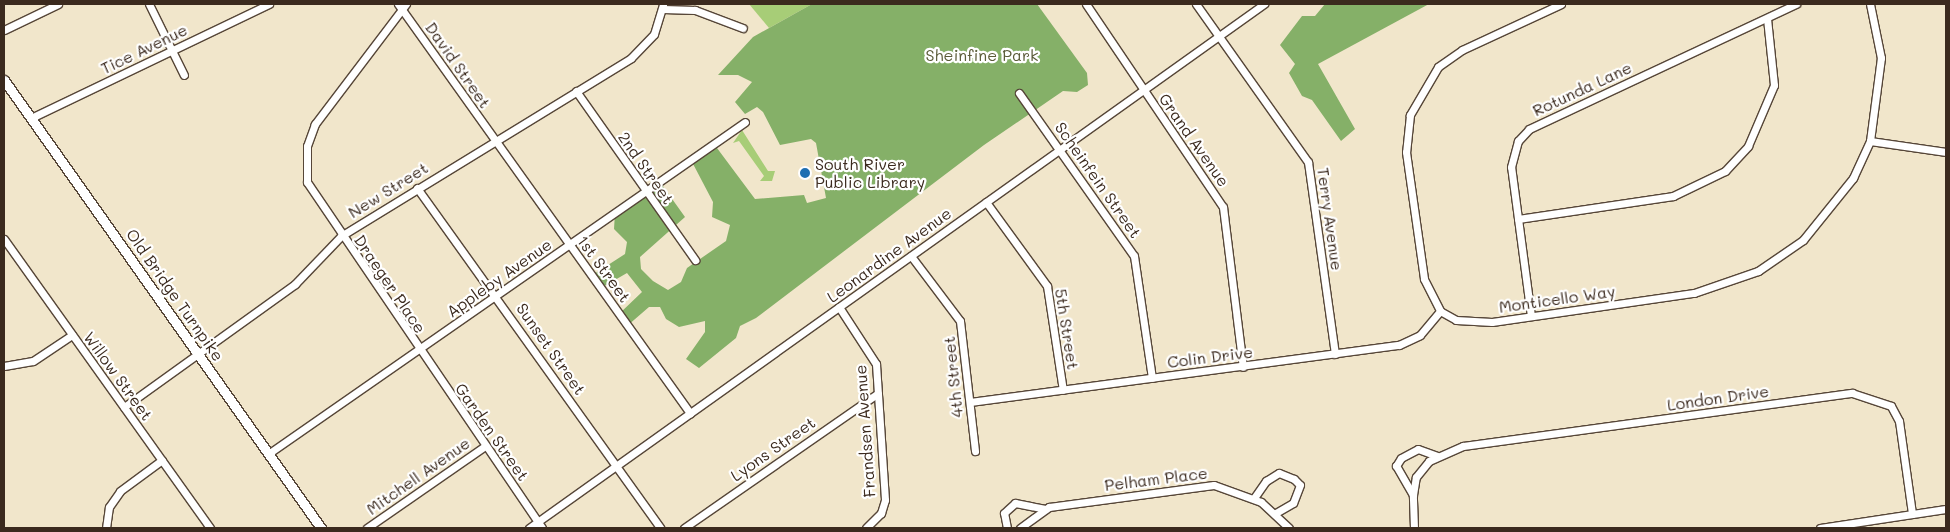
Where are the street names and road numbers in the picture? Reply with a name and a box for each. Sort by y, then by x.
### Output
street label: David Street [421,18,495,112]
street label: Tice Avenue [98,20,190,78]
street label: Rotunda Lane [1530,58,1634,120]
street label: Grand Avenue [1155,90,1233,190]
street label: Scheinfein Street [1051,118,1145,242]
street label: 2nd Street [614,128,678,208]
street label: New Street [345,158,431,222]
street label: Terry Avenue [1313,166,1347,272]
street label: Leonardine Avenue [823,203,955,307]
street label: Old Bridge Turnpike [122,225,228,365]
street label: Draeger Place [350,231,430,337]
street label: 1st Street [573,232,635,306]
street label: Appleby Avenue [443,235,555,321]
street label: Monticello Way [1498,281,1616,317]
street label: 5th Street [1051,287,1083,371]
street label: Sunset Street [512,300,590,398]
street label: Willow Street [79,328,157,424]
street label: 4th Street [939,335,967,419]
street label: Colin Drive [1166,342,1254,372]
street label: Frandsen Avenue [851,364,879,498]
street label: Garden Street [451,379,533,485]
street label: London Drive [1666,381,1770,415]
street label: Lyons Street [727,413,819,485]
street label: Mitchell Avenue [363,433,473,519]
street label: Pelham Place [1103,463,1209,495]

